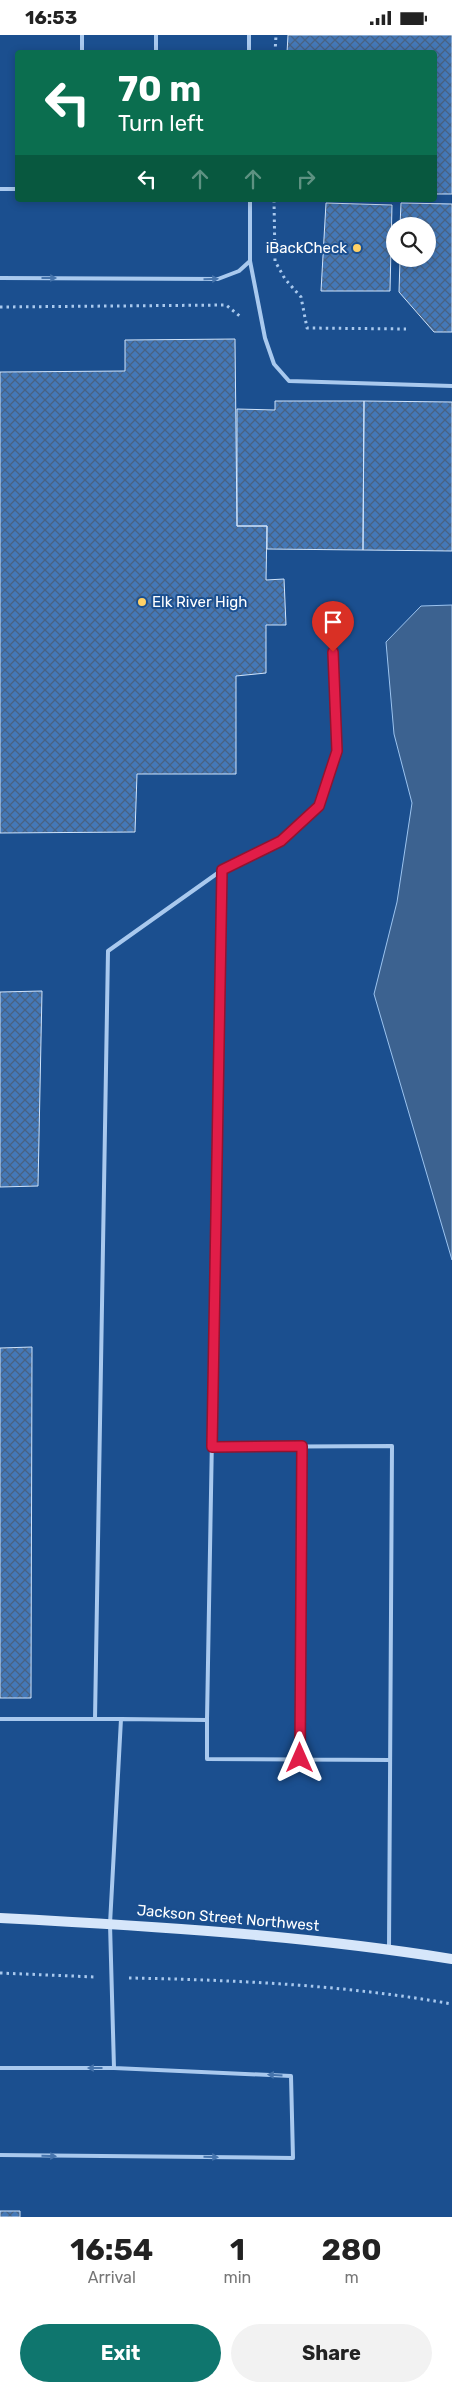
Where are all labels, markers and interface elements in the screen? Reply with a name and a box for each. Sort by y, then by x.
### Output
text: 16:53 [25,6,77,29]
text: 70 m [118,68,201,110]
icon: left [35,70,100,135]
text: Turn left [118,110,204,137]
icon: left [133,165,161,193]
icon: ahead [186,165,214,193]
icon: ahead [239,165,267,193]
icon: right [292,165,320,193]
map controls [386,217,436,267]
button: search [386,217,436,267]
place label: iBackCheck [266,239,347,257]
marker: iBackCheck [351,242,363,254]
one-way arrow [41,274,57,282]
one-way arrow [203,274,219,282]
place label: Elk River High [152,593,247,611]
marker: Elk River High [136,596,148,608]
pin [312,601,354,652]
icon: arrive [319,608,347,636]
position arrow [273,1731,325,1783]
street label: Jackson Street Northwest [136,1901,320,1935]
one-way arrow [87,2064,103,2072]
one-way arrow [266,2071,282,2079]
one-way arrow [41,2152,57,2160]
one-way arrow [203,2153,219,2161]
text: 16:54 [70,2232,153,2268]
text: 1 [230,2232,245,2268]
text: 280 [322,2232,382,2268]
text: Arrival [88,2268,136,2287]
text: min [224,2268,251,2287]
text: m [345,2268,359,2287]
button: Exit [20,2324,221,2382]
button: Share [231,2324,432,2382]

